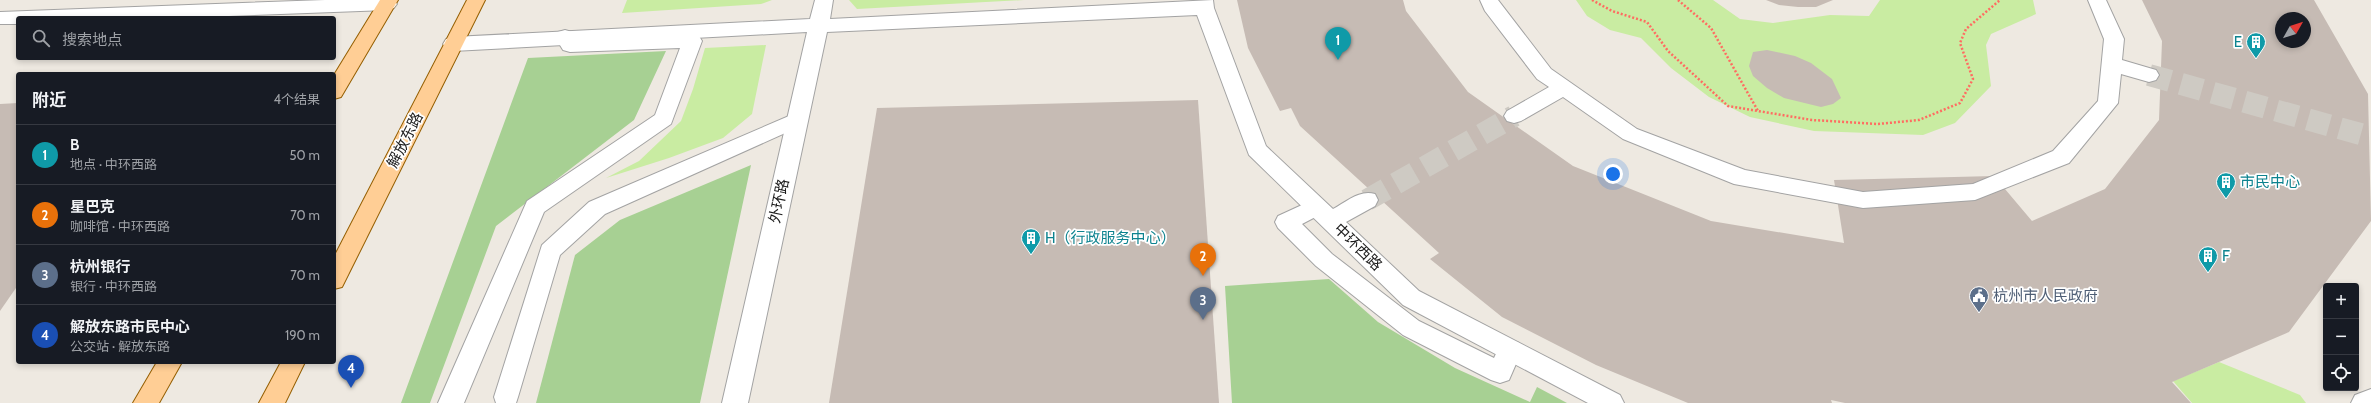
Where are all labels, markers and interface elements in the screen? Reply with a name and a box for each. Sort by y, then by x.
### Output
north arrow [2275,12,2311,48]
search box [16,16,336,60]
icon: search [30,27,52,49]
pin: 1 [1325,27,1351,60]
text: 搜索地点 [62,31,122,49]
building icon: E [2245,31,2267,59]
place label: E [2234,33,2242,51]
text: 附近 [32,90,66,110]
text: 4个结果 [273,91,320,107]
street label: 解放东路 [383,109,427,171]
text: B [70,136,79,154]
text: 1 [43,147,47,163]
text: 50 m [290,147,320,163]
text: 地点 · 中环西路 [70,156,157,172]
your location [1603,164,1623,184]
building icon: 市民中心 [2215,171,2237,199]
place label: 市民中心 [2240,173,2300,191]
street label: 外环路 [766,177,792,225]
text: 星巴克 [70,198,115,216]
text: 2 [42,207,48,223]
text: 70 m [290,207,320,223]
text: 咖啡馆 · 中环西路 [70,218,170,234]
street label: 中环西路 [1330,220,1386,274]
building icon: H（行政服务中心） [1020,227,1042,255]
place label: H（行政服务中心） [1045,229,1176,247]
pin: 2 [1190,243,1216,276]
building icon: F [2197,245,2219,273]
place label: F [2222,247,2230,265]
text: 杭州银行 [70,258,130,276]
text: 3 [41,267,49,283]
text: 70 m [290,267,320,283]
text: 银行 · 中环西路 [70,278,157,294]
map controls [2323,283,2359,391]
button: + [2323,283,2359,319]
public building icon: 杭州市人民政府 [1968,285,1990,313]
pin: 3 [1190,287,1216,320]
place label: 杭州市人民政府 [1993,287,2098,305]
text: 解放东路市民中心 [70,318,190,336]
button: − [2323,319,2359,355]
text: 4 [41,327,49,343]
text: 190 m [285,327,320,343]
text: 公交站 · 解放东路 [70,338,170,354]
pin: 4 [338,355,364,388]
button: locate [2323,355,2359,391]

